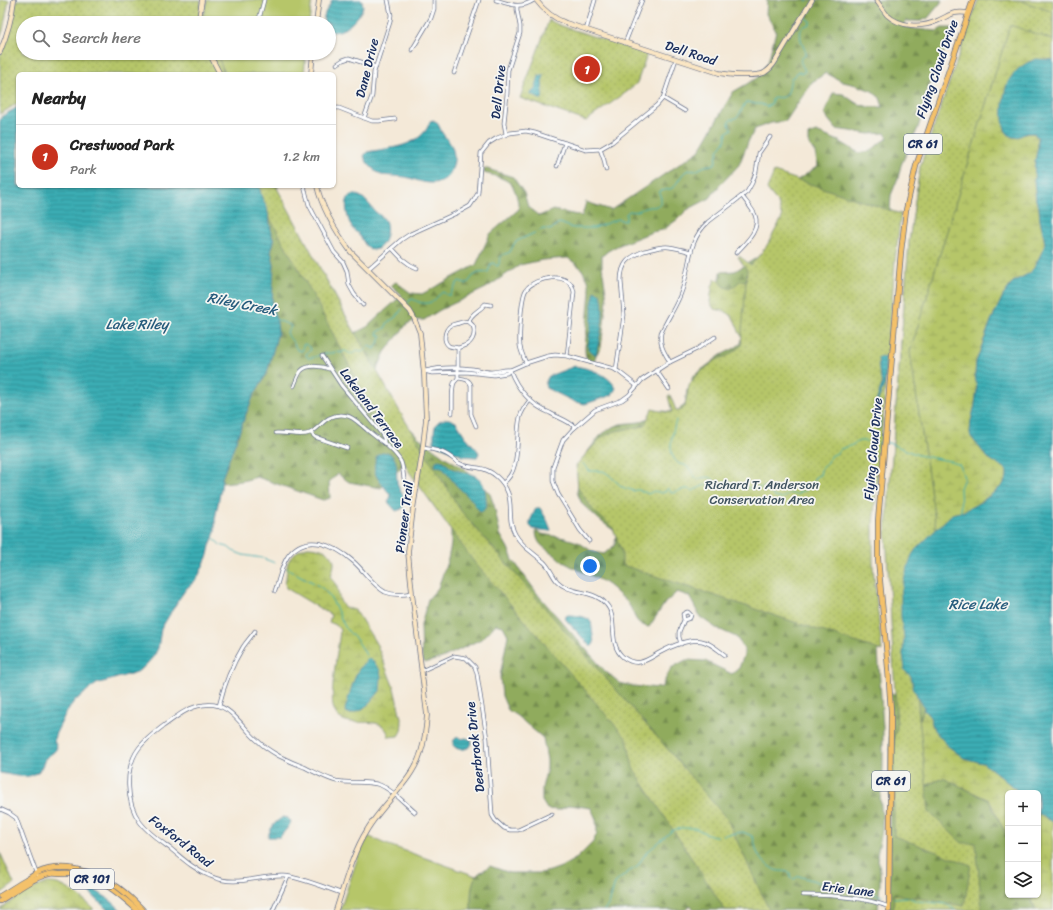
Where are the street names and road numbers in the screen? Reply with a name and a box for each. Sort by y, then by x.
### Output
street label: Flying Cloud Drive [909,16,965,122]
street label: Dell Road [662,34,721,72]
street label: Dane Drive [348,35,386,100]
street label: Dell Drive [484,64,512,120]
road number: CR 61 [904,134,942,154]
street label: Lakeland Terrace [334,363,410,453]
street label: Flying Cloud Drive [857,396,889,501]
street label: Pioneer Trail [388,479,420,554]
street label: Deerbrook Drive [459,701,491,793]
road number: CR 61 [872,771,910,791]
street label: Foxford Road [144,809,219,874]
road number: CR 101 [70,869,114,889]
street label: Erie Lane [821,874,876,904]

